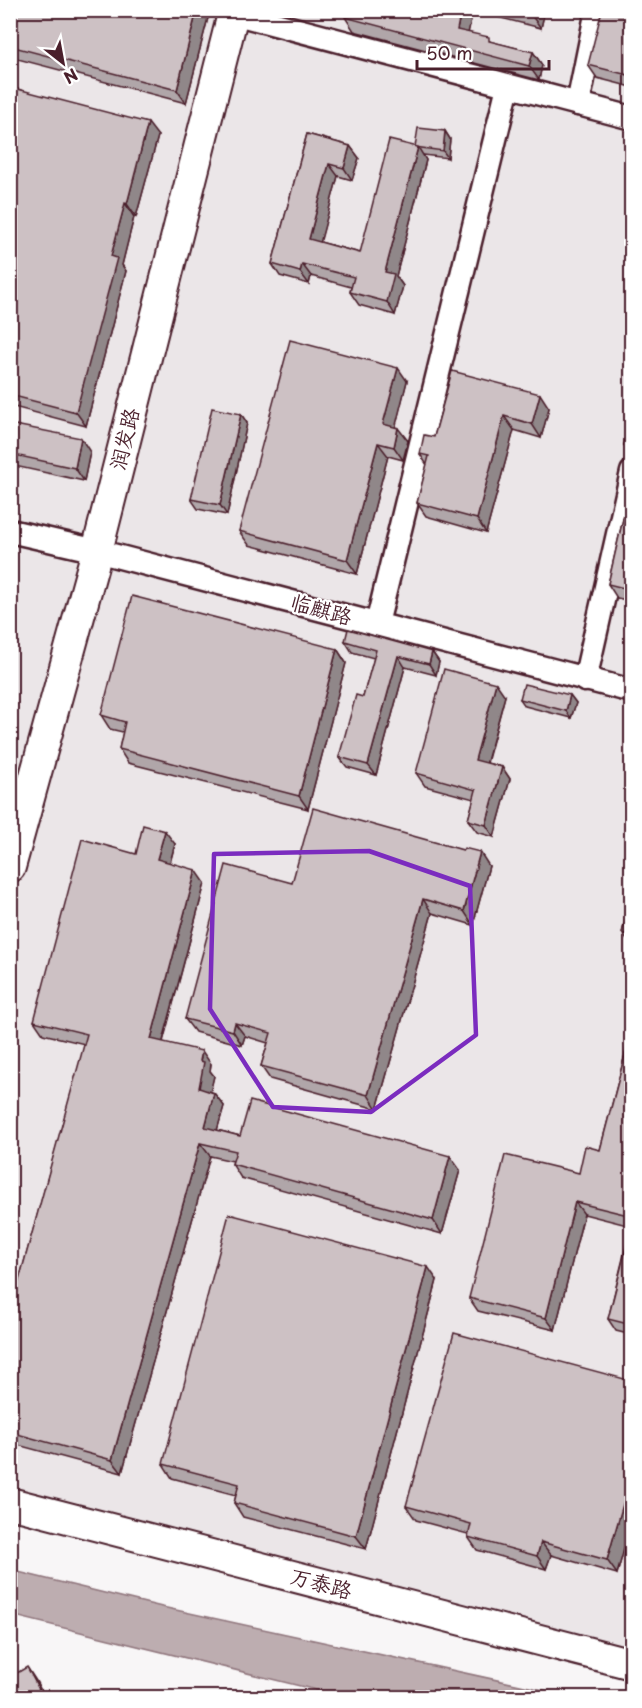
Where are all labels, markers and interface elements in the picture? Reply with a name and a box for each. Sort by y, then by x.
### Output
north arrow [33,33,93,93]
scale bar [417,33,549,71]
text: 50 m [426,39,473,66]
text: N [60,63,83,90]
street label: 润发路 [100,404,146,473]
street label: 临麒路 [287,584,356,632]
street label: 万泰路 [287,1558,356,1606]

